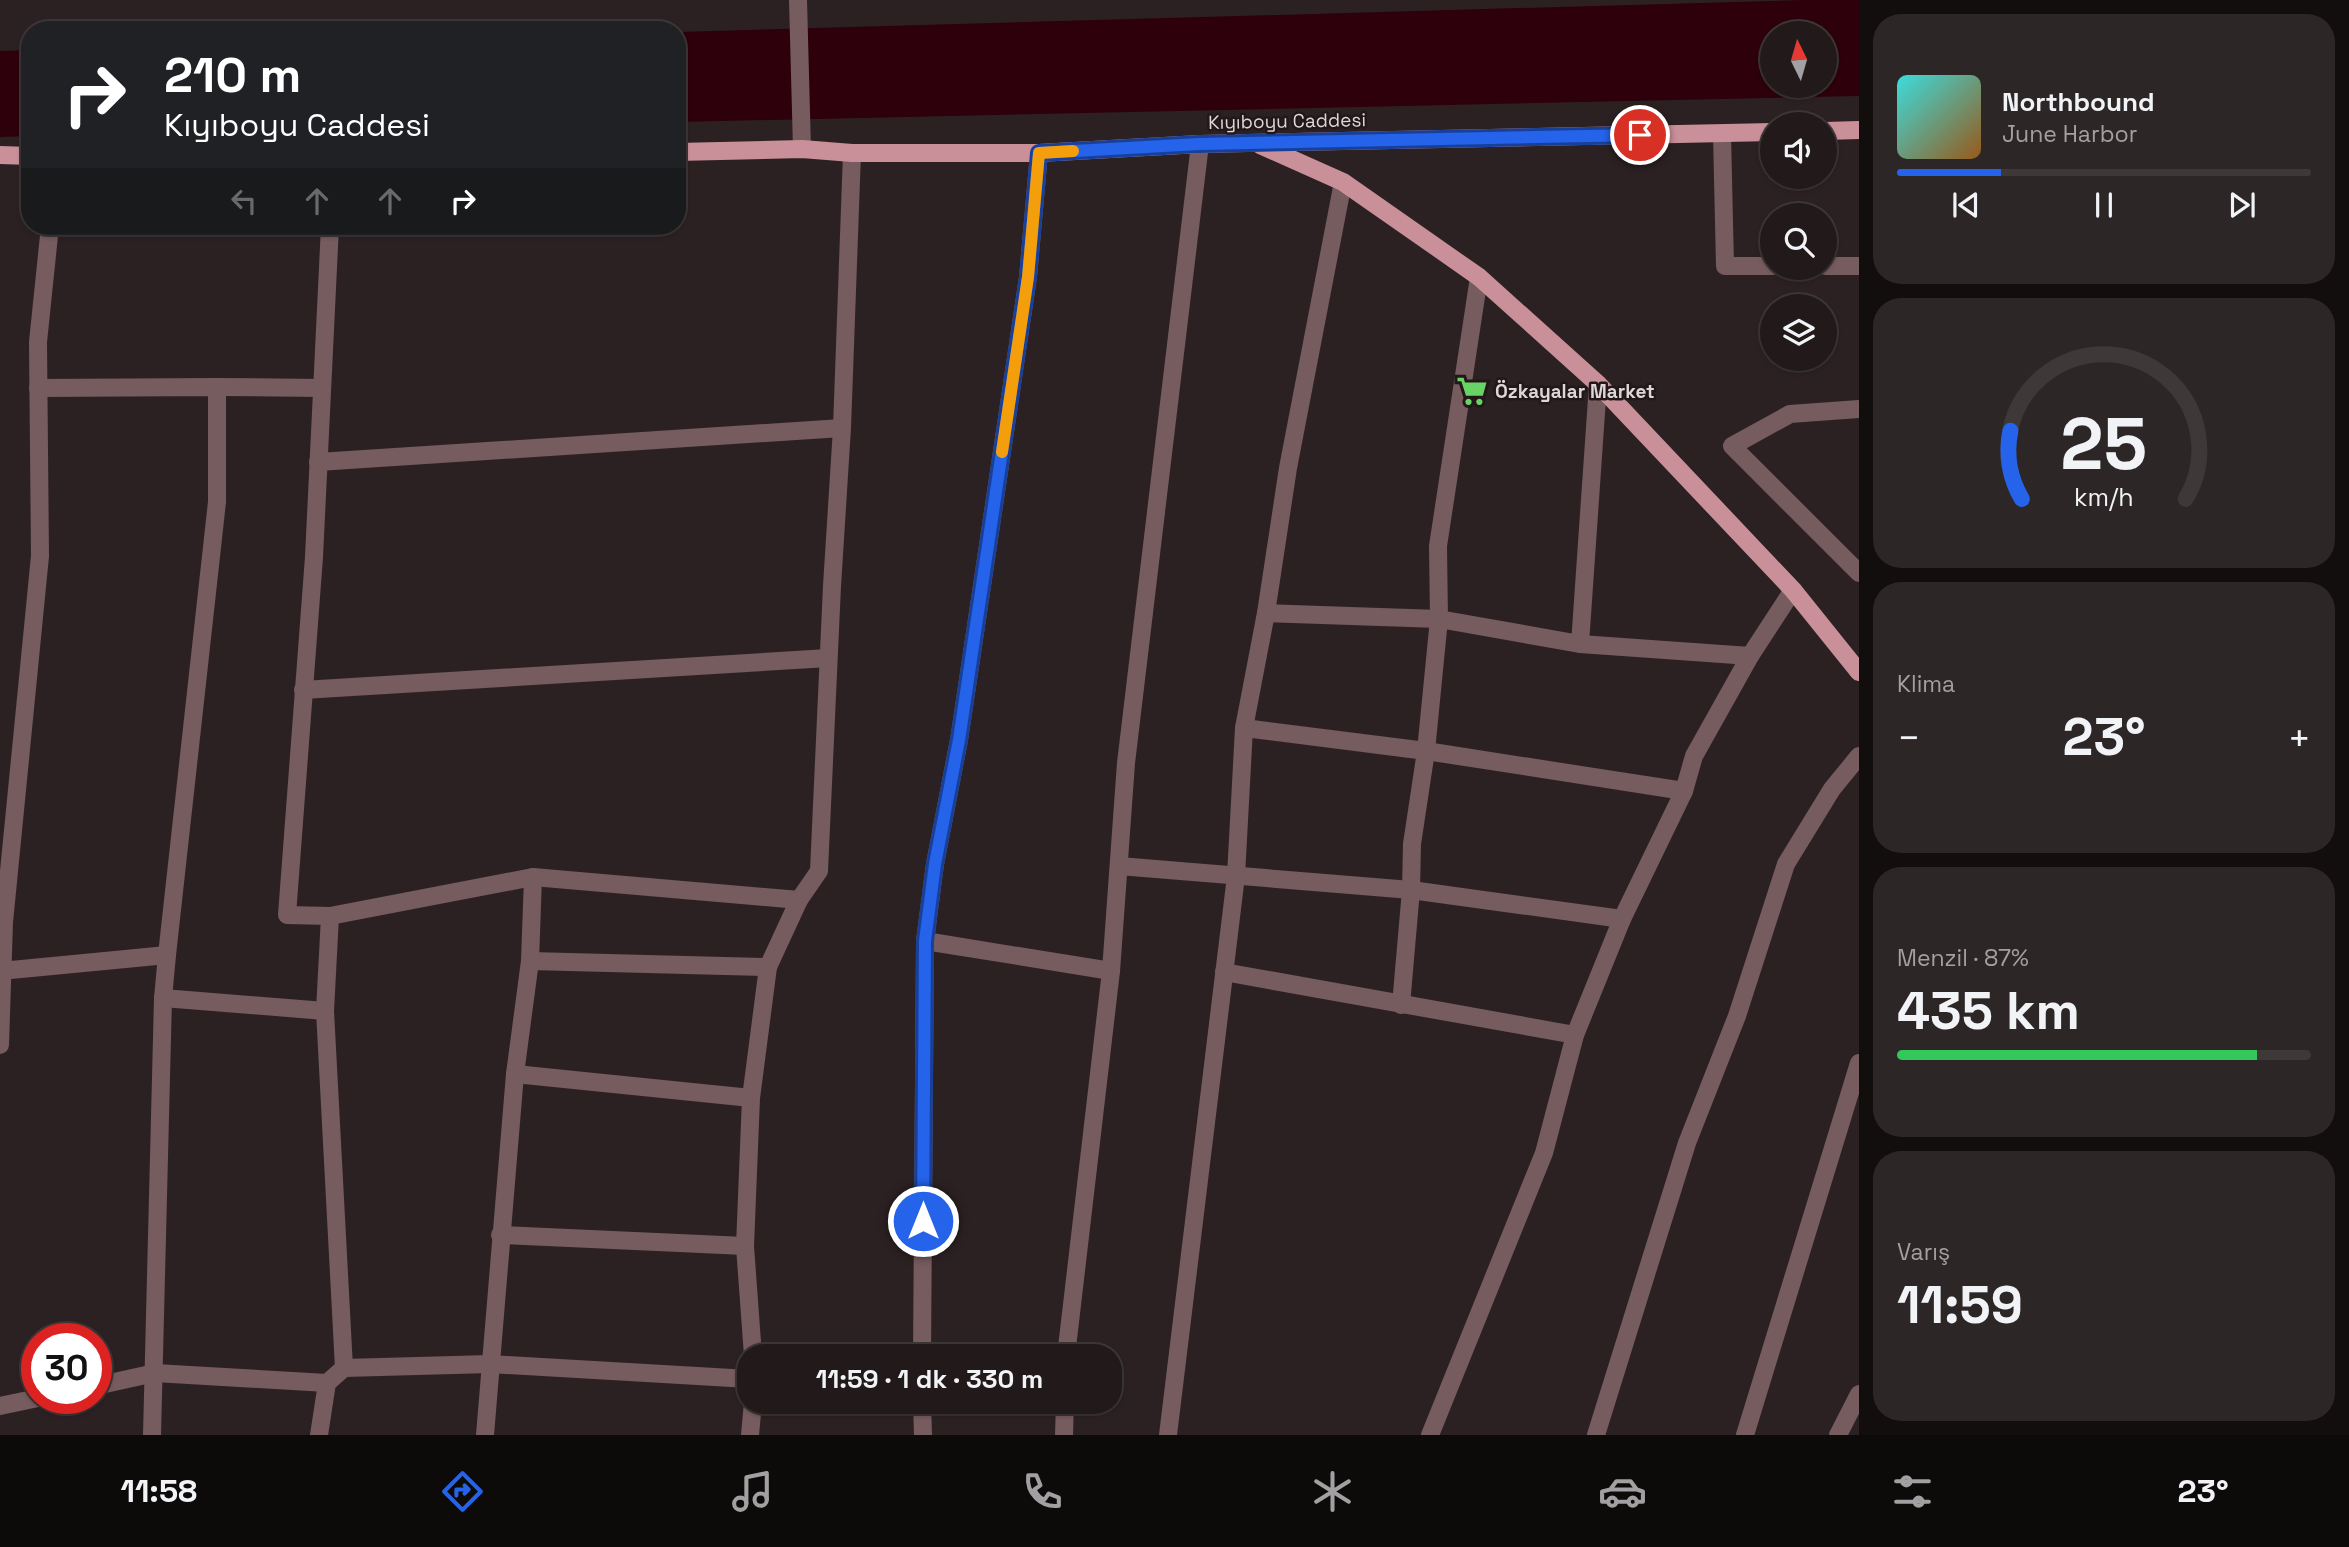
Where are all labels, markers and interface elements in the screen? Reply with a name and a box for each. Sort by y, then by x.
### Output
north arrow [1760,21,1838,98]
map controls [1760,21,1837,371]
text: 210 m [164,44,301,106]
icon: right [49,49,140,140]
text: Northbound [2002,85,2155,119]
text: Kıyıboyu Caddesi [164,105,430,145]
pin [1610,105,1670,165]
street label: Kıyıboyu Caddesi [1208,107,1366,135]
button: sound [1760,112,1837,189]
icon: arrive [1621,116,1659,154]
text: June Harbor [2002,119,2137,149]
icon: left [225,182,263,220]
icon: ahead [298,182,336,220]
icon: ahead [371,182,409,220]
icon: right [444,182,482,220]
icon: previous [1947,186,1985,224]
icon: pause [2085,186,2123,224]
icon: next [2223,186,2261,224]
button: search [1760,203,1837,280]
button: layers [1760,294,1837,371]
supermarket icon: Özkayalar Market [1455,374,1489,408]
place label: Özkayalar Market [1495,379,1655,404]
text: 25 [2061,398,2147,491]
text: km/h [2074,481,2134,513]
text: Klima [1897,669,1955,699]
text: 23° [2063,704,2146,770]
text: − [1897,714,1921,762]
text: + [2287,714,2311,762]
text: Menzil · 87% [1897,943,2029,973]
text: 435 km [1897,978,2080,1044]
position arrow [886,1184,960,1258]
text: Varış [1897,1237,1950,1267]
text: 11:59 [1897,1272,2023,1338]
speed limit sign: 30 [21,1323,112,1414]
text: 11:59 · 1 dk · 330 m [816,1362,1043,1396]
icon: directions [438,1467,487,1516]
icon: music [728,1467,777,1516]
icon: phone [1018,1467,1067,1516]
icon: climate [1308,1467,1357,1516]
icon: car [1598,1467,1647,1516]
icon: filters [1888,1467,1937,1516]
text: 11:58 [120,1471,197,1511]
text: 23° [2177,1471,2229,1511]

